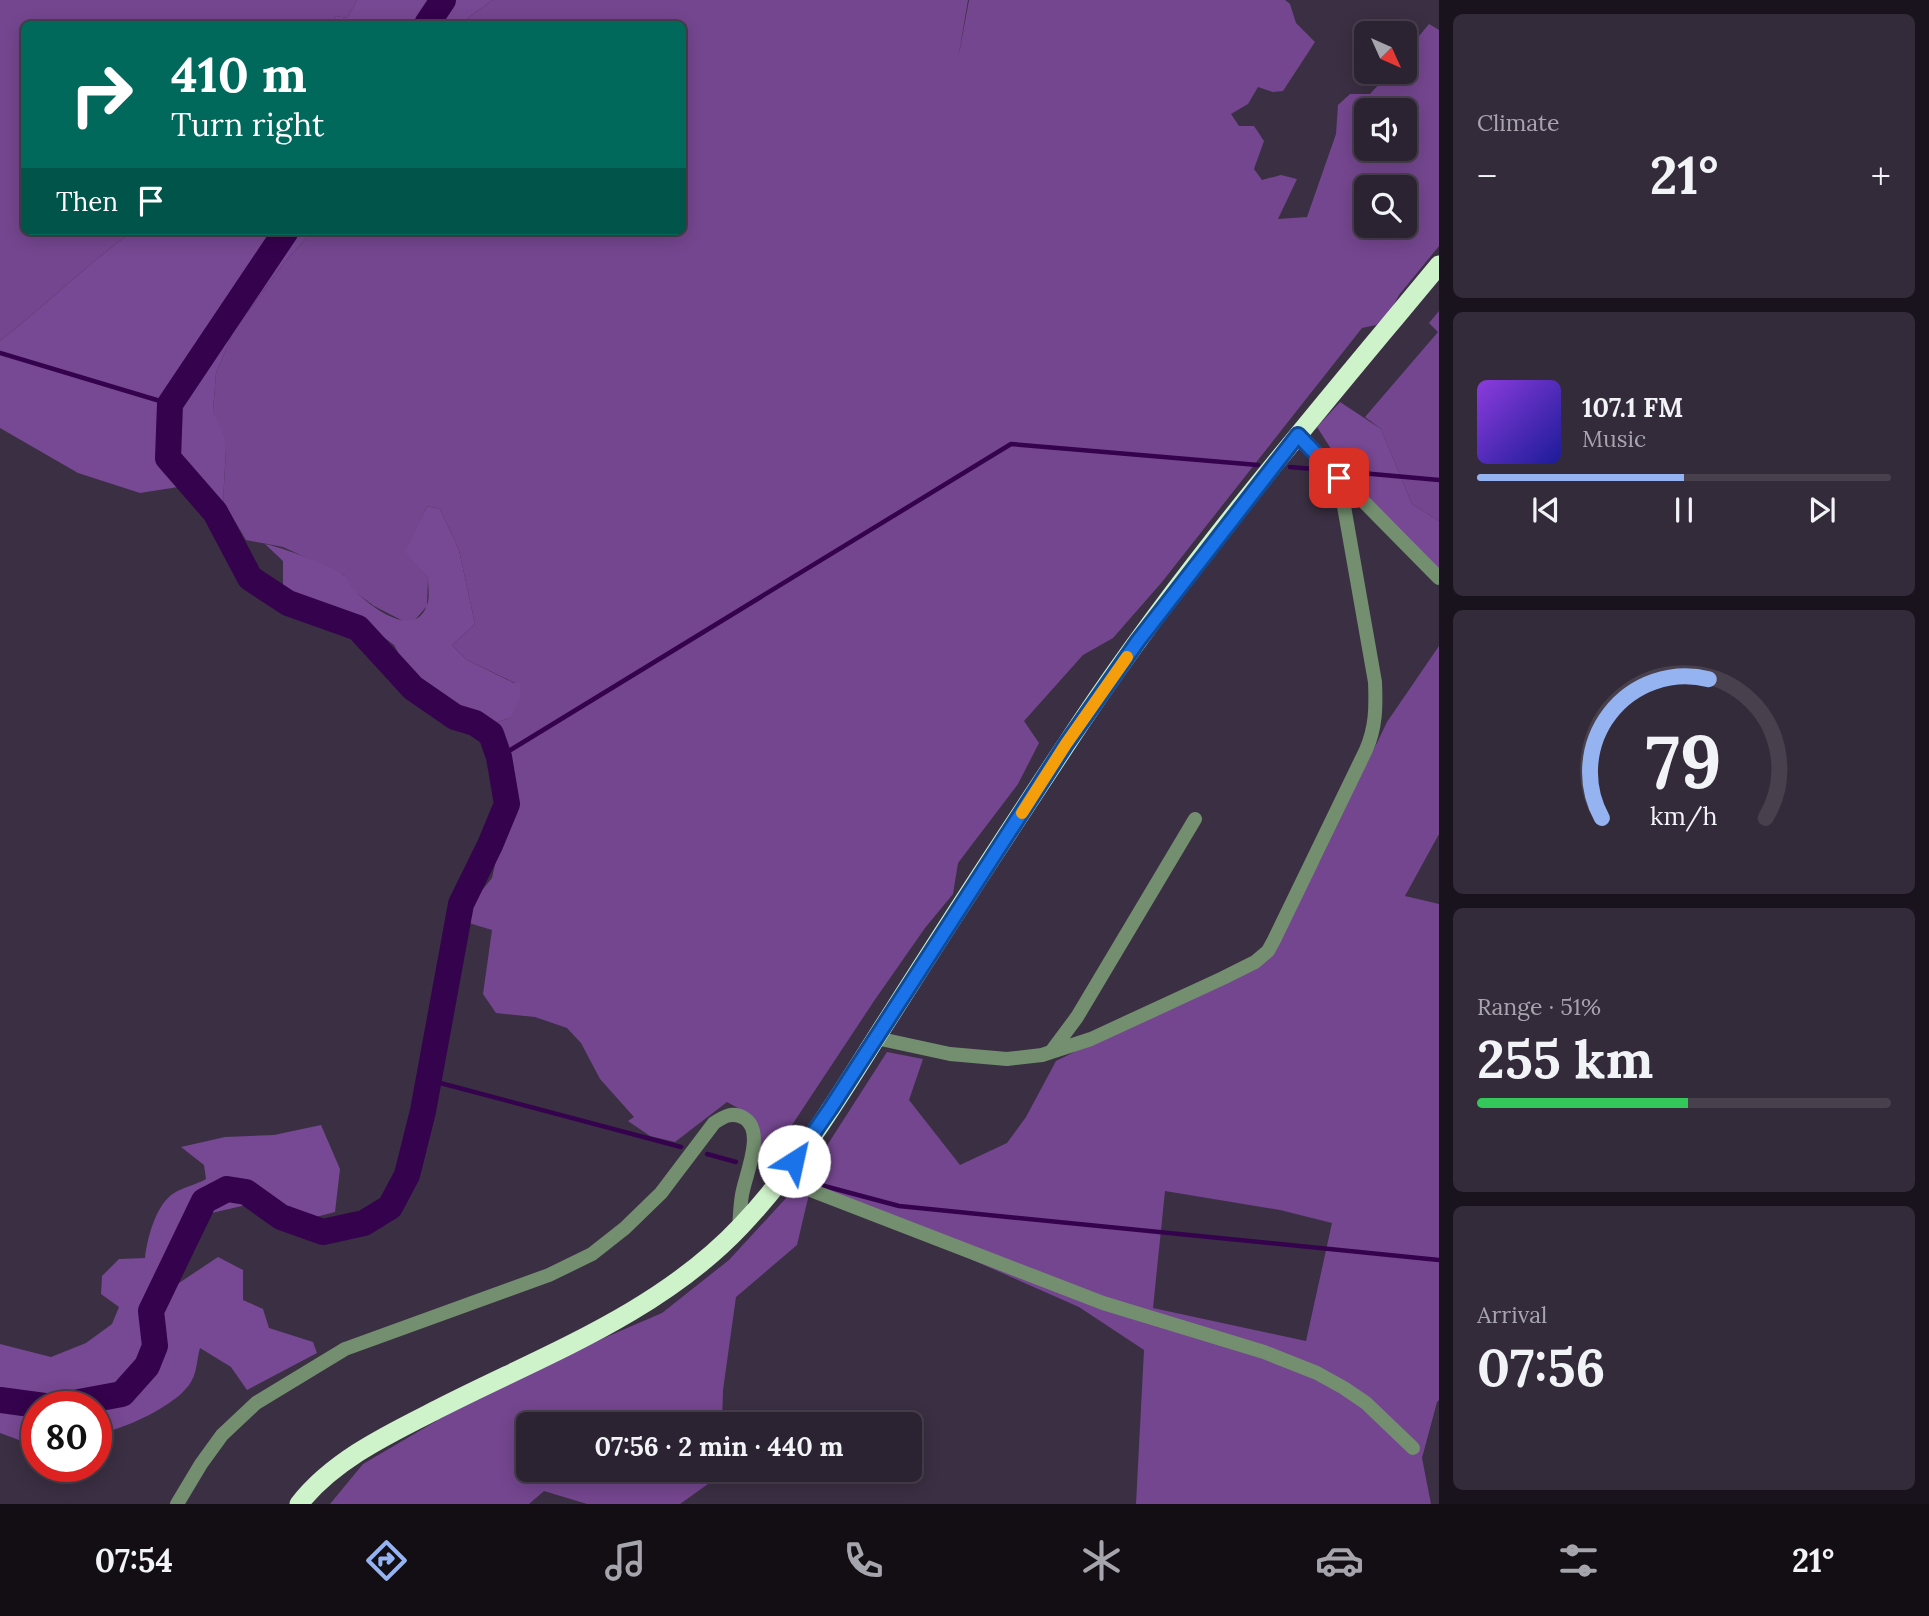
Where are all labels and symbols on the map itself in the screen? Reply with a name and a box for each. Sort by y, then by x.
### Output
north arrow [1354,21,1418,84]
pin [1309,448,1369,508]
position arrow [757,1124,831,1198]
speed limit sign: 80 [21,1391,112,1482]

